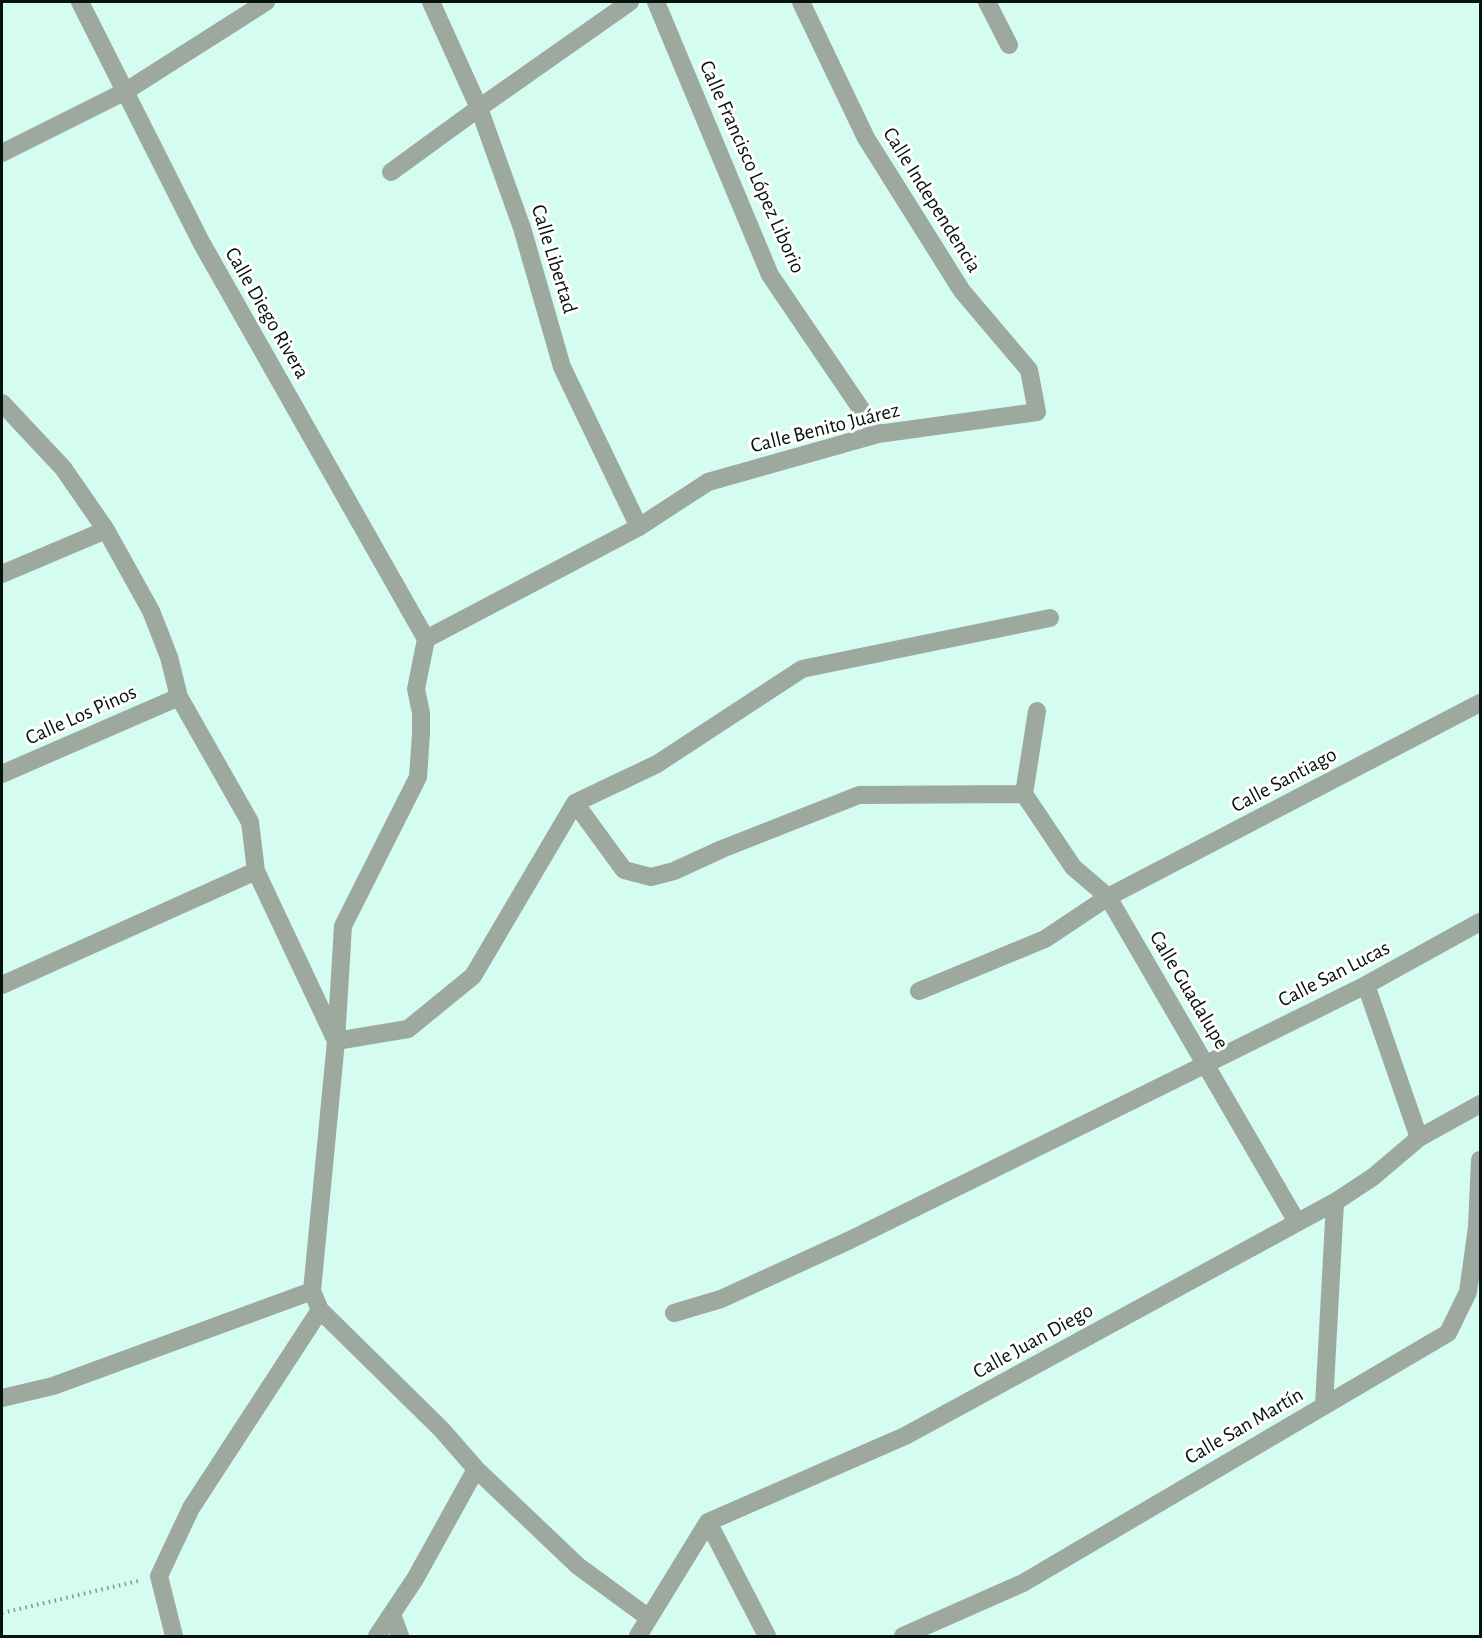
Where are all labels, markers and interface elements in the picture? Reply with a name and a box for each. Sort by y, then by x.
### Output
street label: Calle Francisco López Liborio [694,57,810,277]
street label: Calle Independencia [877,123,987,277]
street label: Calle Libertad [526,202,582,316]
street label: Calle Diego Rivera [219,243,315,383]
street label: Calle Benito Juárez [748,397,902,459]
street label: Calle Los Pinos [21,679,141,751]
street label: Calle Santiago [1227,742,1341,818]
street label: Calle Guadalupe [1144,926,1234,1054]
street label: Calle San Lucas [1274,935,1394,1013]
street label: Calle Juan Diego [968,1298,1098,1384]
street label: Calle San Martín [1180,1382,1308,1470]

